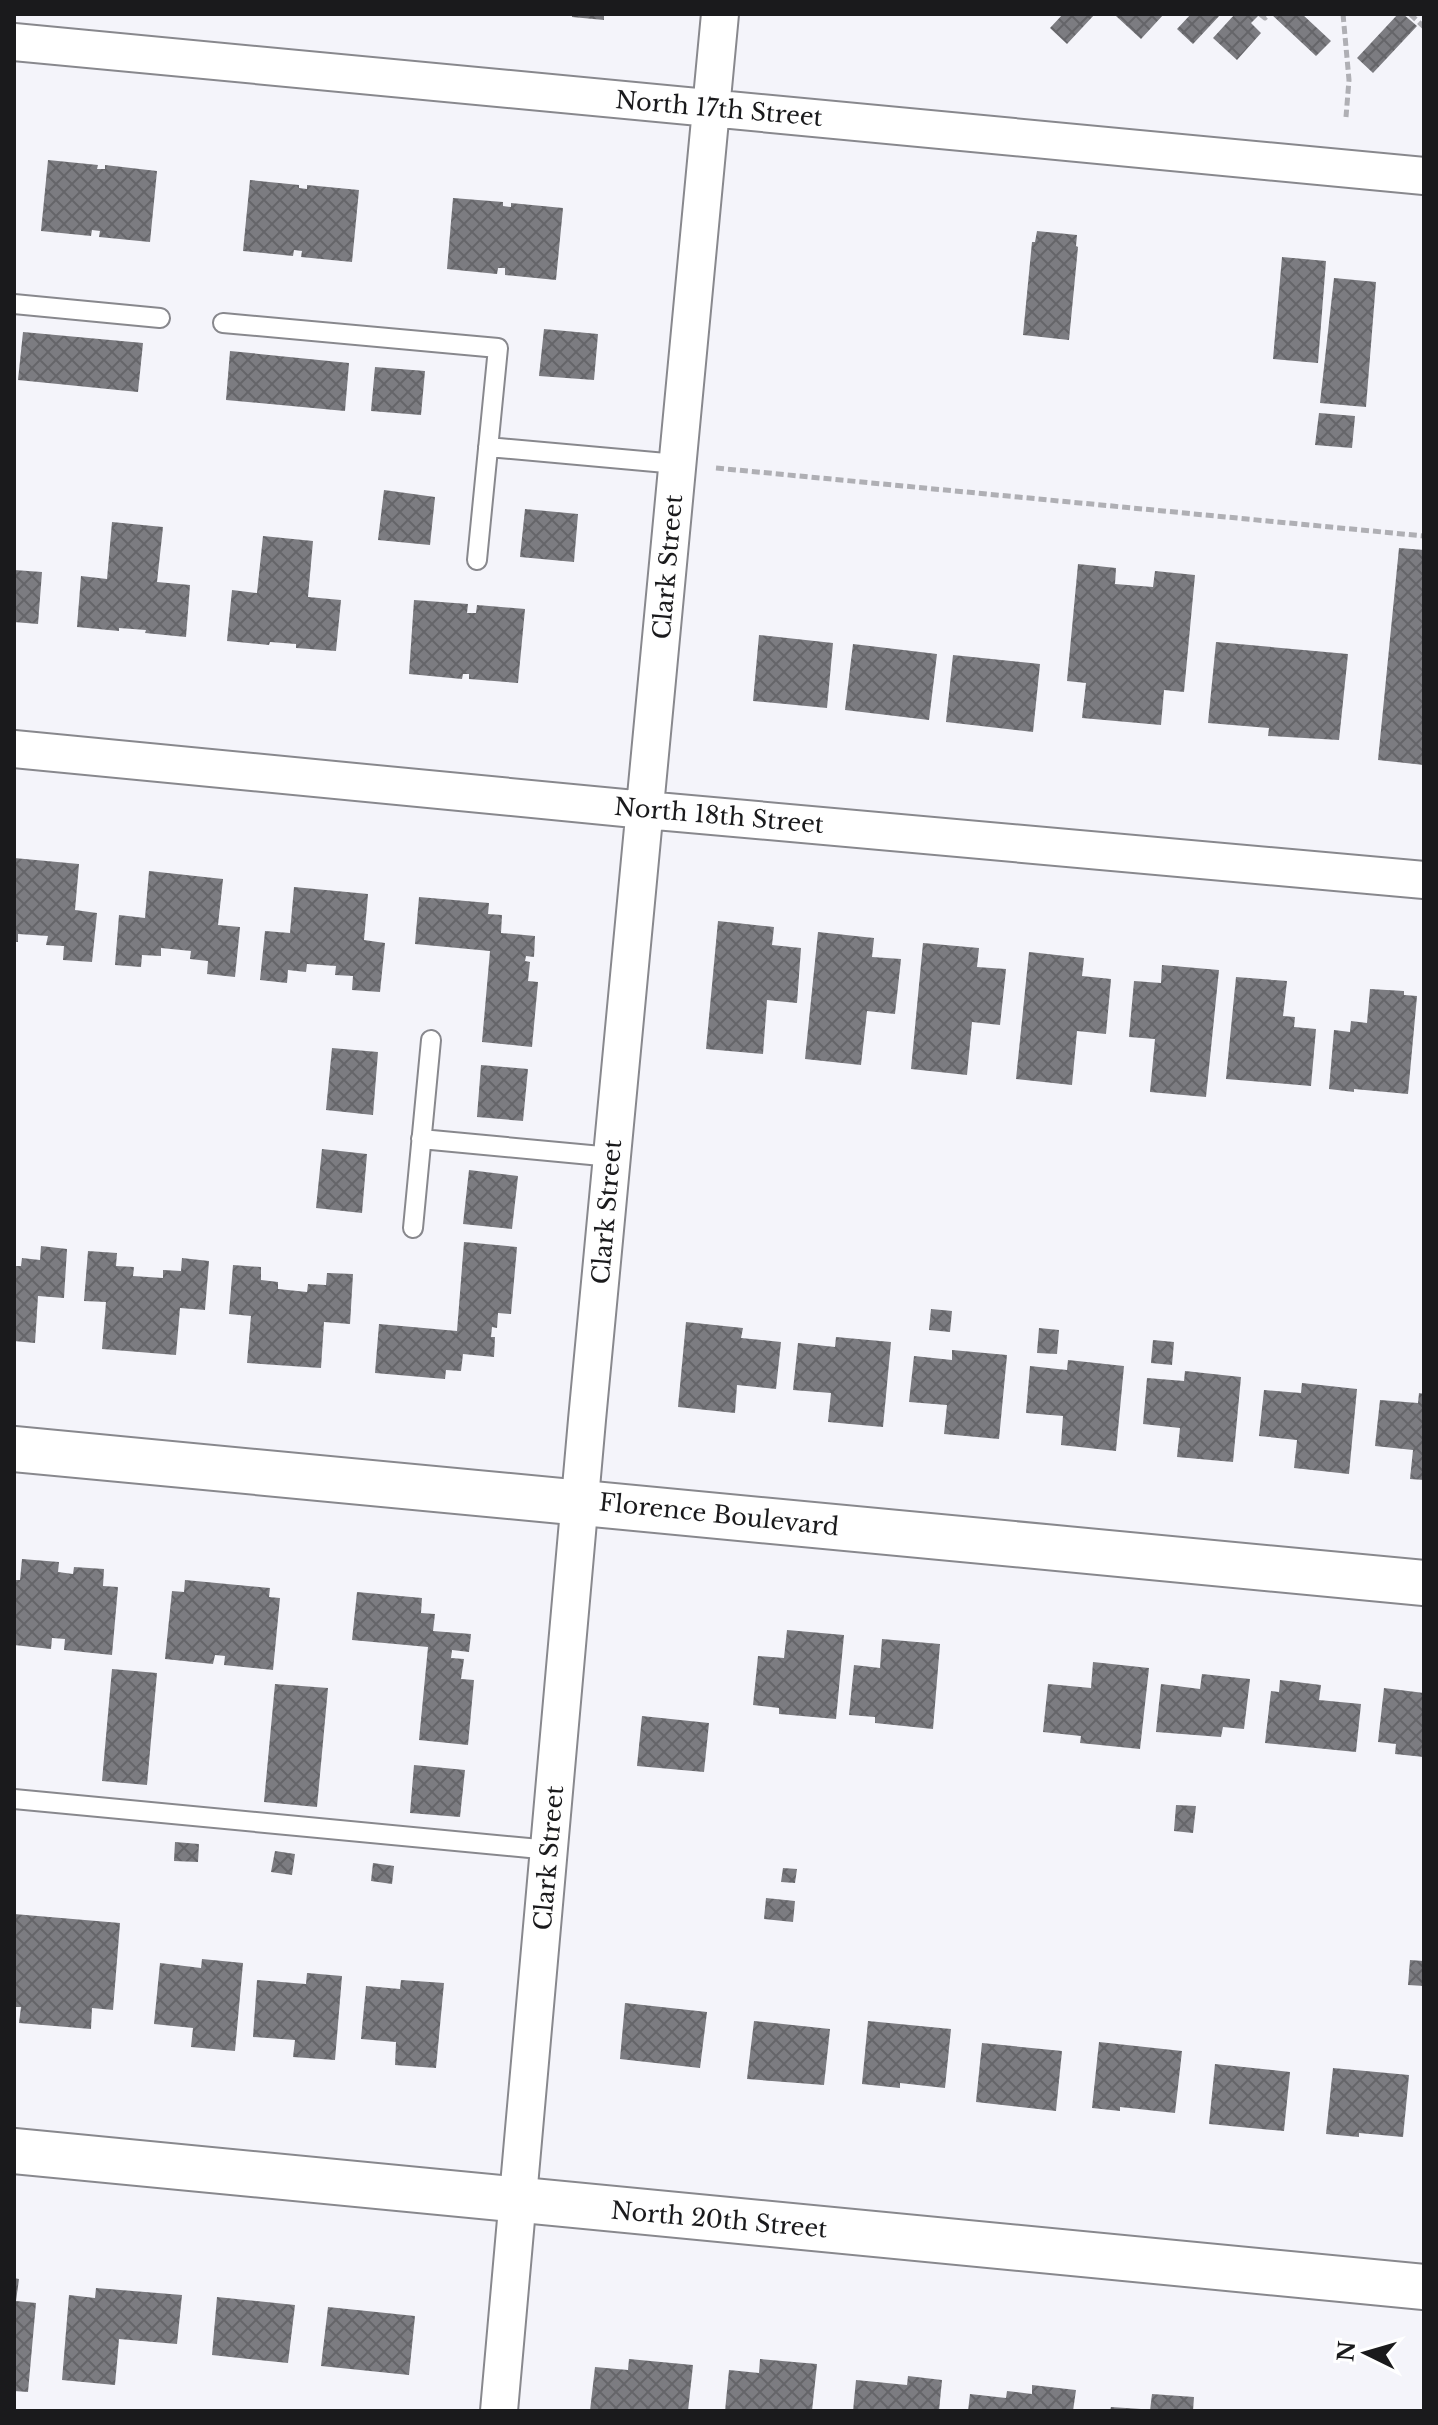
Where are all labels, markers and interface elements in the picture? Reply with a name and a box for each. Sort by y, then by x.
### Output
street label: North 17th Street [614,85,824,132]
street label: Clark Street [647,493,688,641]
street label: North 18th Street [613,792,825,839]
street label: Clark Street [586,1138,627,1286]
street label: Florence Boulevard [598,1487,840,1542]
street label: Clark Street [528,1784,569,1932]
street label: North 20th Street [610,2196,828,2243]
north arrow [1326,2313,1406,2393]
text: N [1332,2340,1361,2363]

